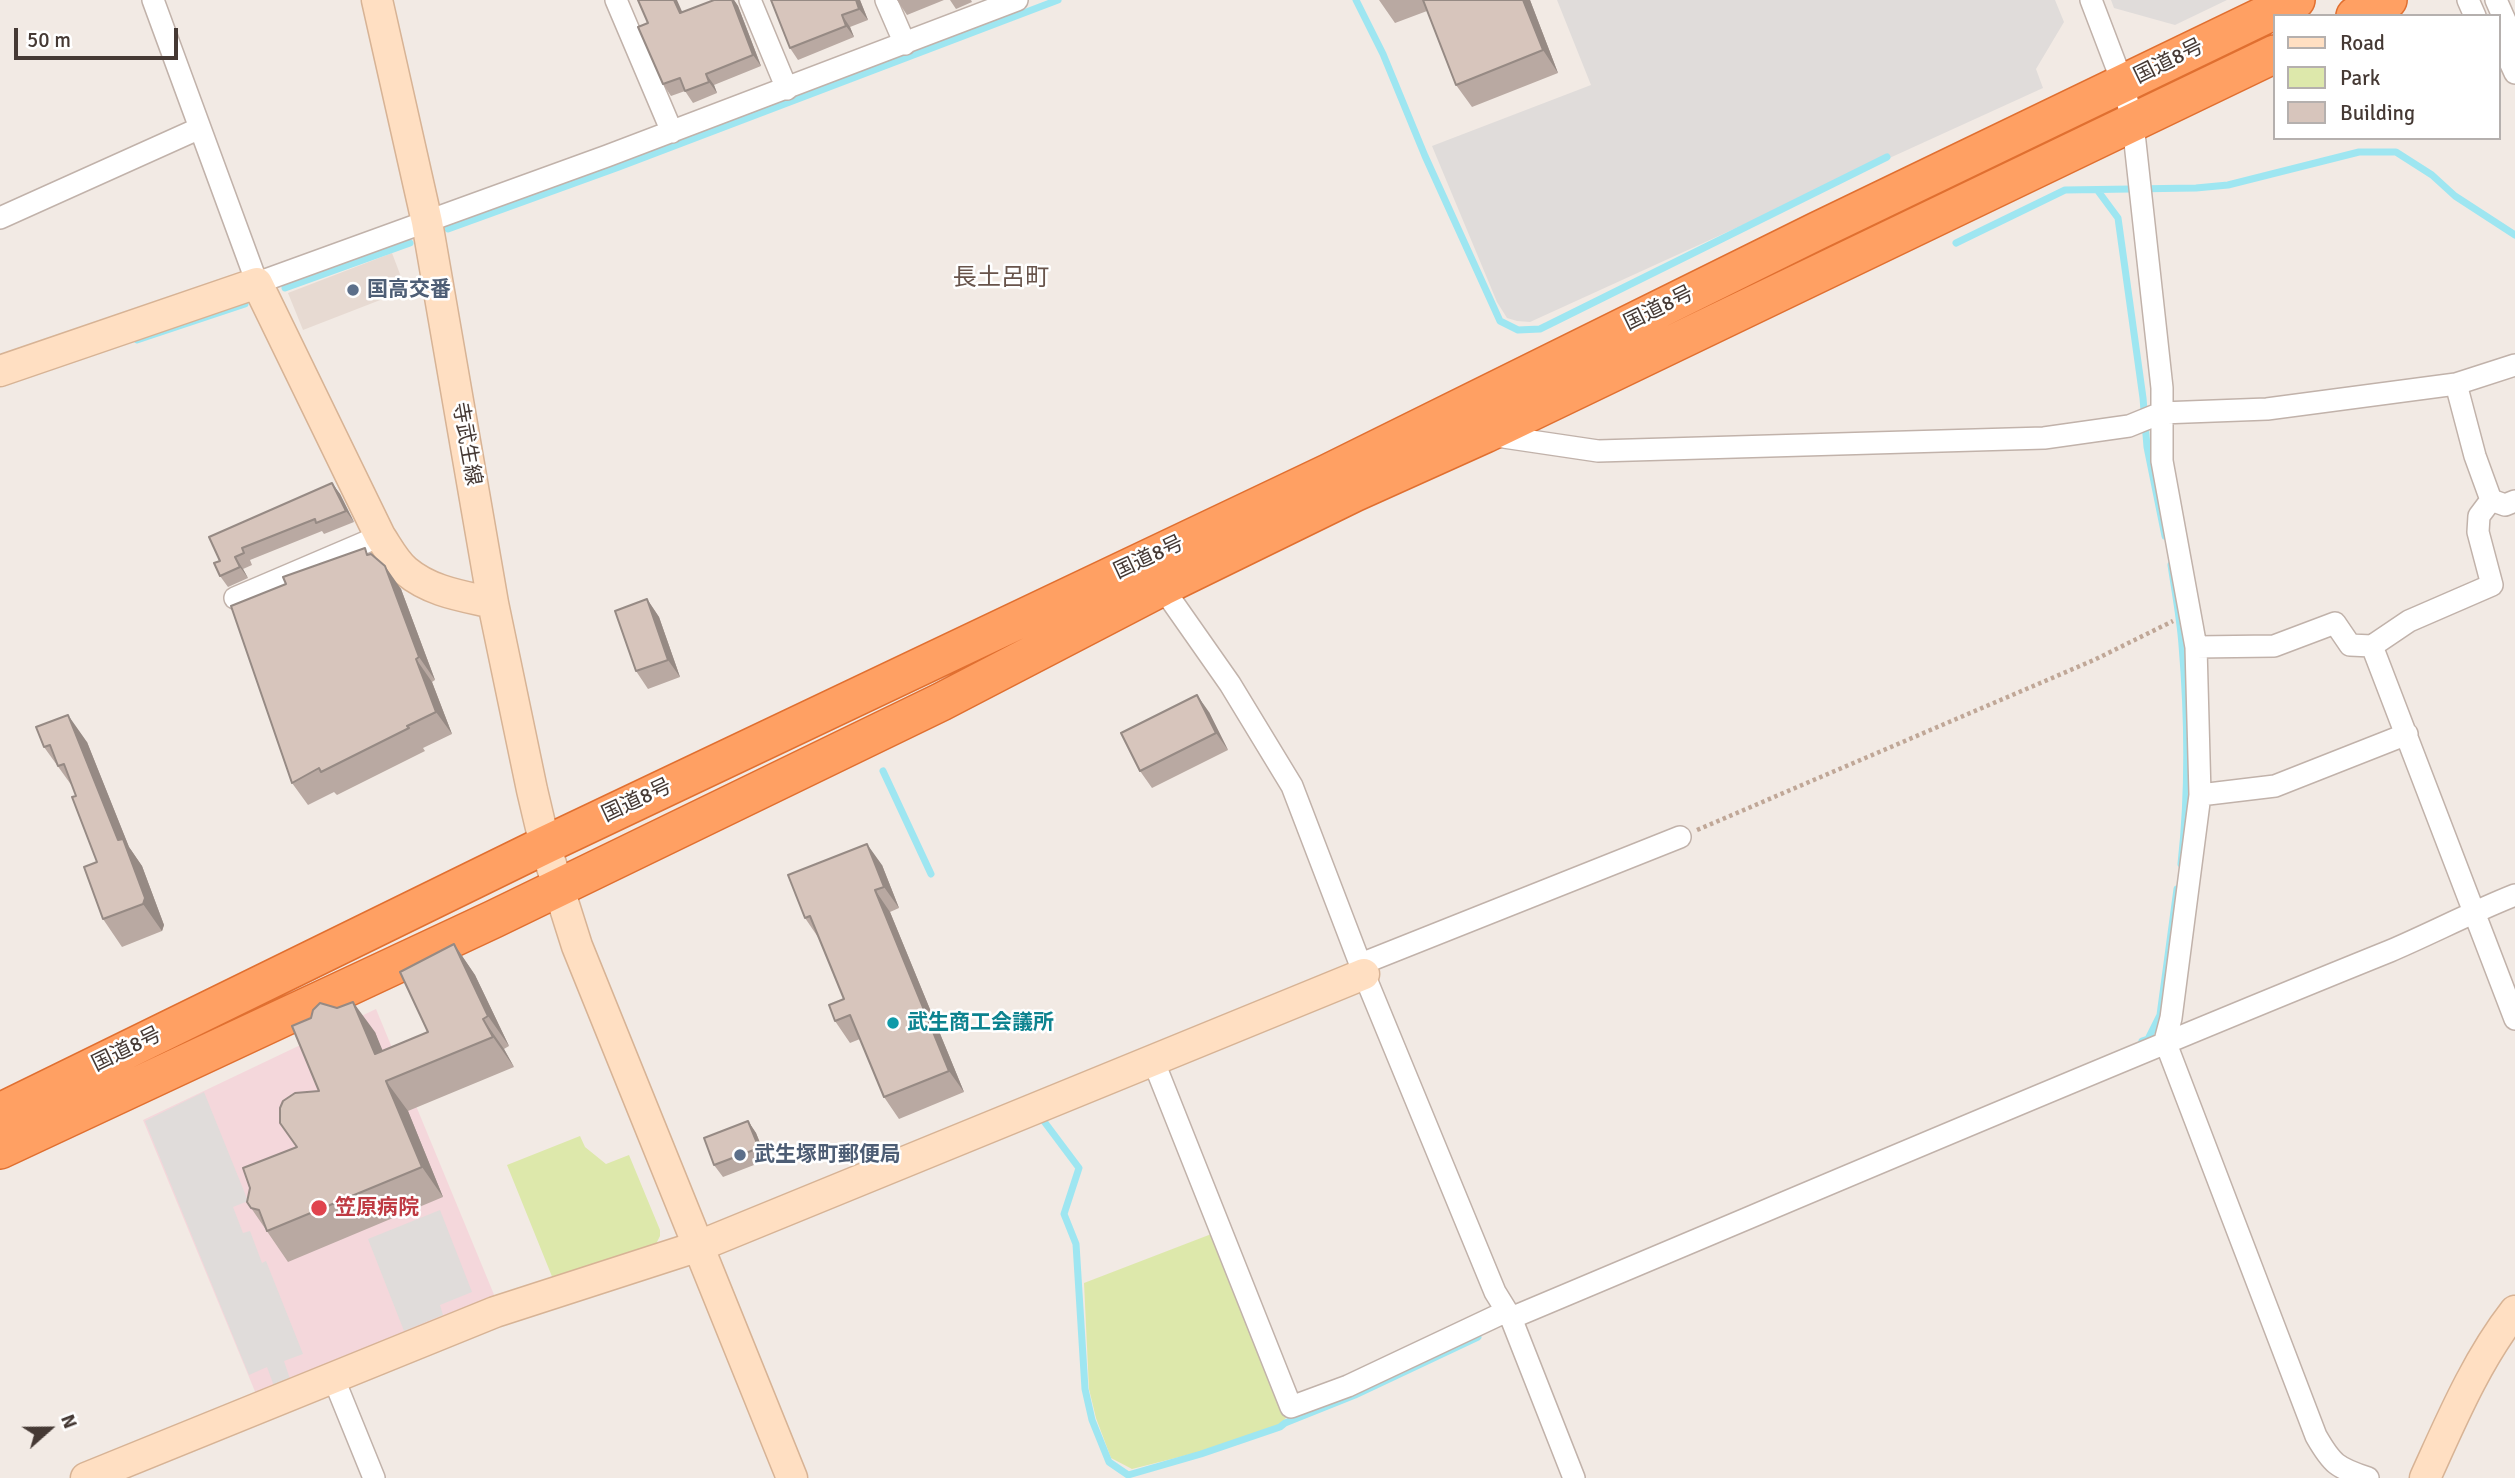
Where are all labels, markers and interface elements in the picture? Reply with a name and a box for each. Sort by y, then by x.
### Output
scale bar [18,14,182,58]
legend [2274,14,2501,140]
text: 50 m [27,27,71,53]
text: Road [2340,30,2385,56]
street label: 国道8号 [2130,34,2208,90]
text: Park [2340,65,2380,91]
text: Building [2340,100,2415,126]
district label: 長土呂町 [953,265,1049,293]
place label: 国高交番 [367,277,451,303]
street label: 国道8号 [1620,281,1698,337]
marker: 国高交番 [345,282,361,298]
street label: 寺武生線 [446,400,486,488]
street label: 国道8号 [1110,531,1188,585]
street label: 国道8号 [598,774,676,828]
place label: 武生商工会議所 [907,1010,1054,1036]
marker: 武生商工会議所 [885,1015,901,1031]
street label: 国道8号 [88,1022,166,1078]
place label: 武生塚町郵便局 [754,1142,901,1168]
marker: 武生塚町郵便局 [732,1147,748,1163]
place label: 笠原病院 [335,1195,419,1221]
marker: 笠原病院 [309,1198,329,1218]
north arrow [14,1394,84,1464]
text: N [55,1411,82,1432]

